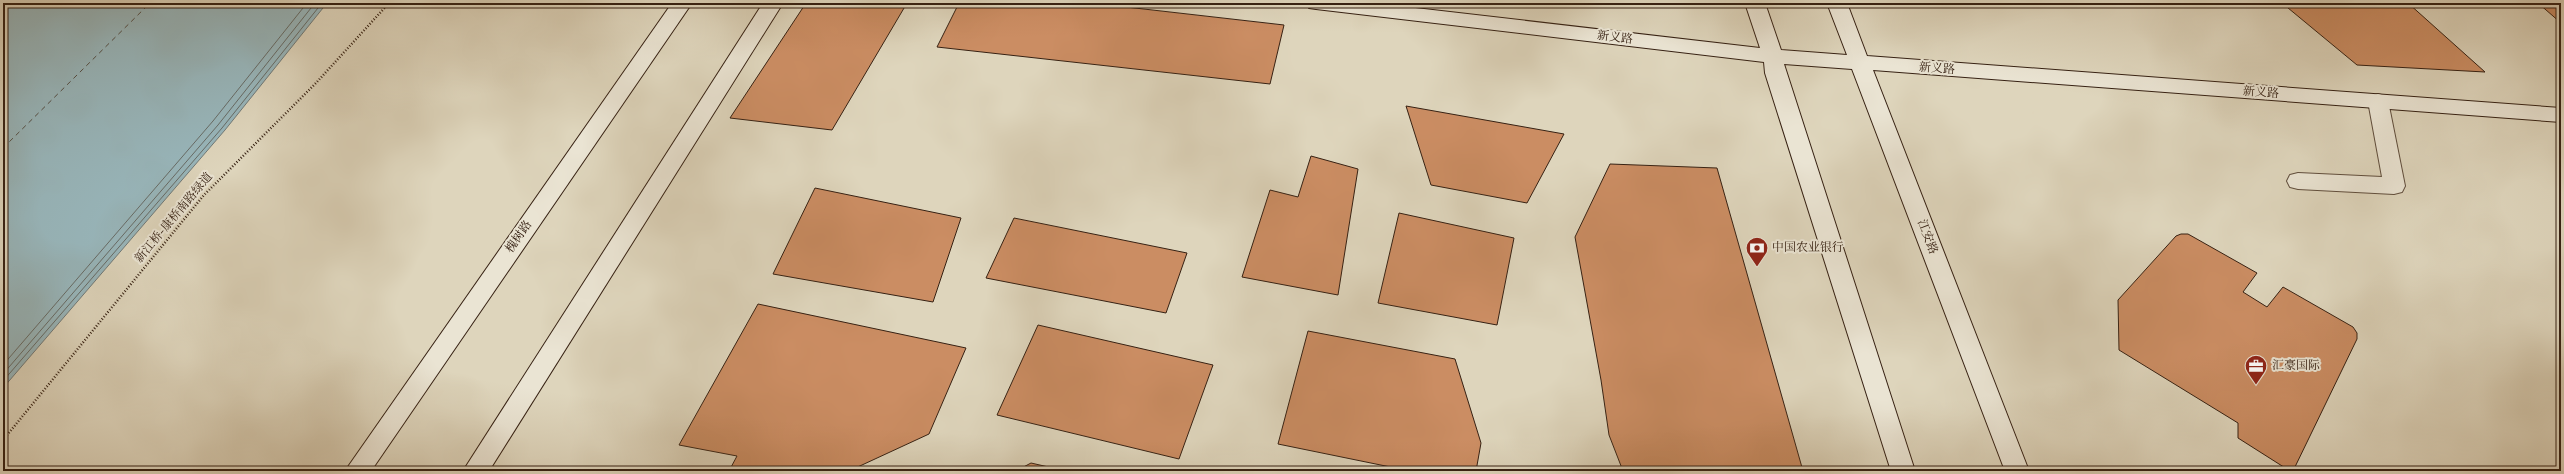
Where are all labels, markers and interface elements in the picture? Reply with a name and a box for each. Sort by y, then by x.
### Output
street label: 新义路 [1596,28,1634,48]
street label: 新义路 [1918,60,1956,78]
street label: 新义路 [2242,84,2280,102]
street label: 新江桥-康桥南路绿道 [132,170,216,266]
street label: 江安路 [1913,217,1941,257]
street label: 槐树路 [502,218,536,256]
bank icon: 中国农业银行 [1744,235,1770,268]
place label: 中国农业银行 [1772,240,1844,256]
office icon: 汇豪国际 [2243,353,2269,386]
place label: 汇豪国际 [2272,358,2320,374]

